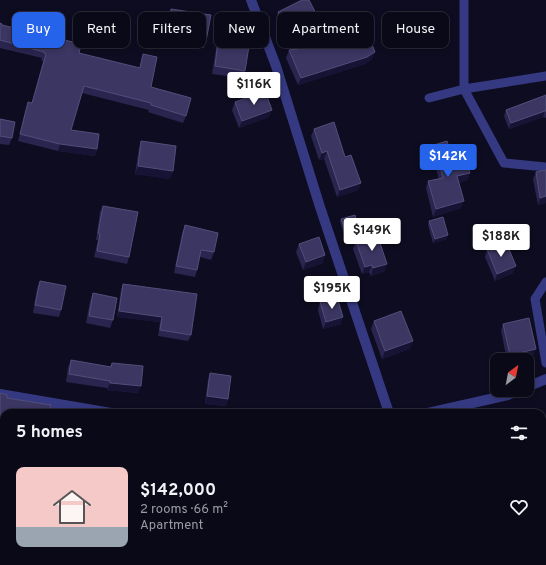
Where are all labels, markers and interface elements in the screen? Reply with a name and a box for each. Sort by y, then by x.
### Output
chip: Buy [12,12,65,48]
chip: Rent [73,12,130,48]
chip: Filters [138,12,206,48]
chip: New [214,12,269,48]
chip: Apartment [277,12,374,48]
chip: House [382,12,449,48]
pin: $116K [226,72,282,106]
text: $116K [236,77,272,93]
pin: $142K [420,144,476,178]
text: $142K [429,149,467,165]
pin: $149K [344,218,400,252]
text: $149K [353,223,391,239]
pin: $188K [473,224,529,258]
text: $188K [482,229,520,245]
pin: $195K [304,276,360,310]
text: $195K [313,281,351,297]
north arrow [490,353,534,397]
map controls [490,353,534,397]
text: 5 homes [16,422,83,444]
icon: filters [508,422,530,444]
text: $142,000 [140,480,216,502]
icon: home [48,483,96,531]
icon: heart [508,496,530,518]
text: 2 rooms · 66 m² [140,502,228,518]
text: Apartment [140,518,203,534]

